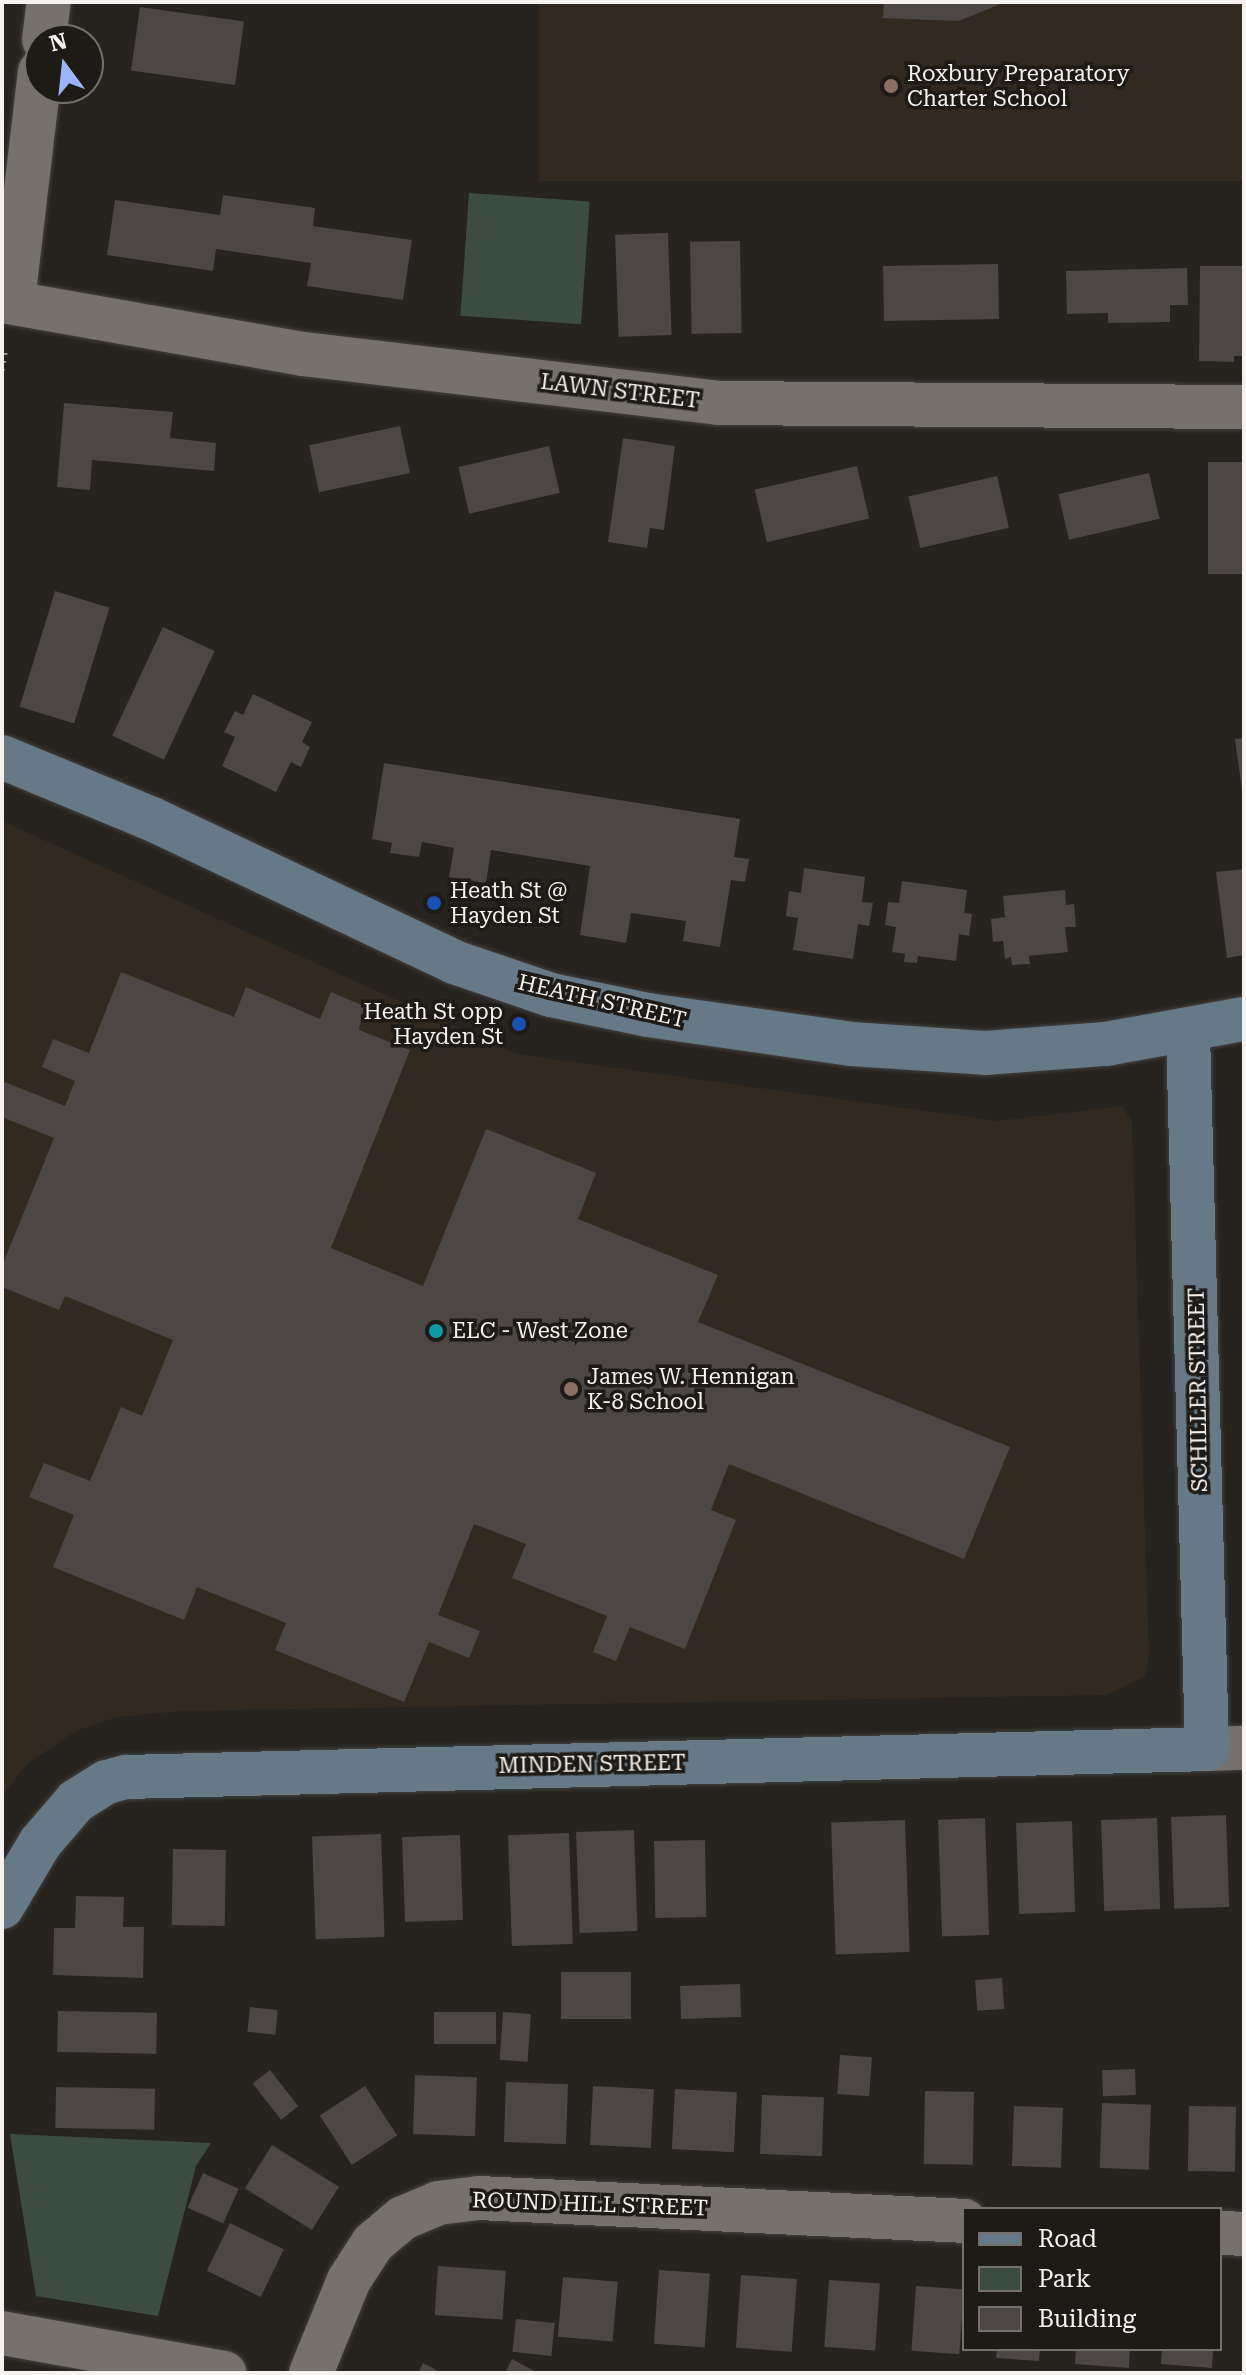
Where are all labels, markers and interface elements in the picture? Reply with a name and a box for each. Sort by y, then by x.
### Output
north arrow [24,24,104,104]
text: N [47,28,70,57]
place label: Roxbury Preparatory Charter School [907,60,1129,112]
marker: Roxbury Preparatory Charter School [882,77,900,95]
street label: LAWN STREET [539,368,701,414]
place label: Heath St @ Hayden St [450,877,567,928]
marker: Heath St @ Hayden St [425,894,443,912]
street label: HEATH STREET [515,969,689,1033]
place label: Heath St opp Hayden St [364,998,503,1050]
marker: Heath St opp Hayden St [510,1015,528,1033]
street label: SCHILLER STREET [1183,1288,1213,1492]
place label: ELC - West Zone [452,1318,628,1344]
marker: ELC - West Zone [427,1322,445,1340]
place label: James W. Hennigan K-8 School [587,1363,795,1414]
marker: James W. Hennigan K-8 School [562,1380,580,1398]
street label: MINDEN STREET [498,1749,686,1779]
street label: ROUND HILL STREET [472,2187,708,2221]
legend [962,2207,1222,2351]
text: Road [1038,2225,1097,2253]
text: Park [1038,2265,1091,2293]
text: Building [1038,2305,1136,2333]

